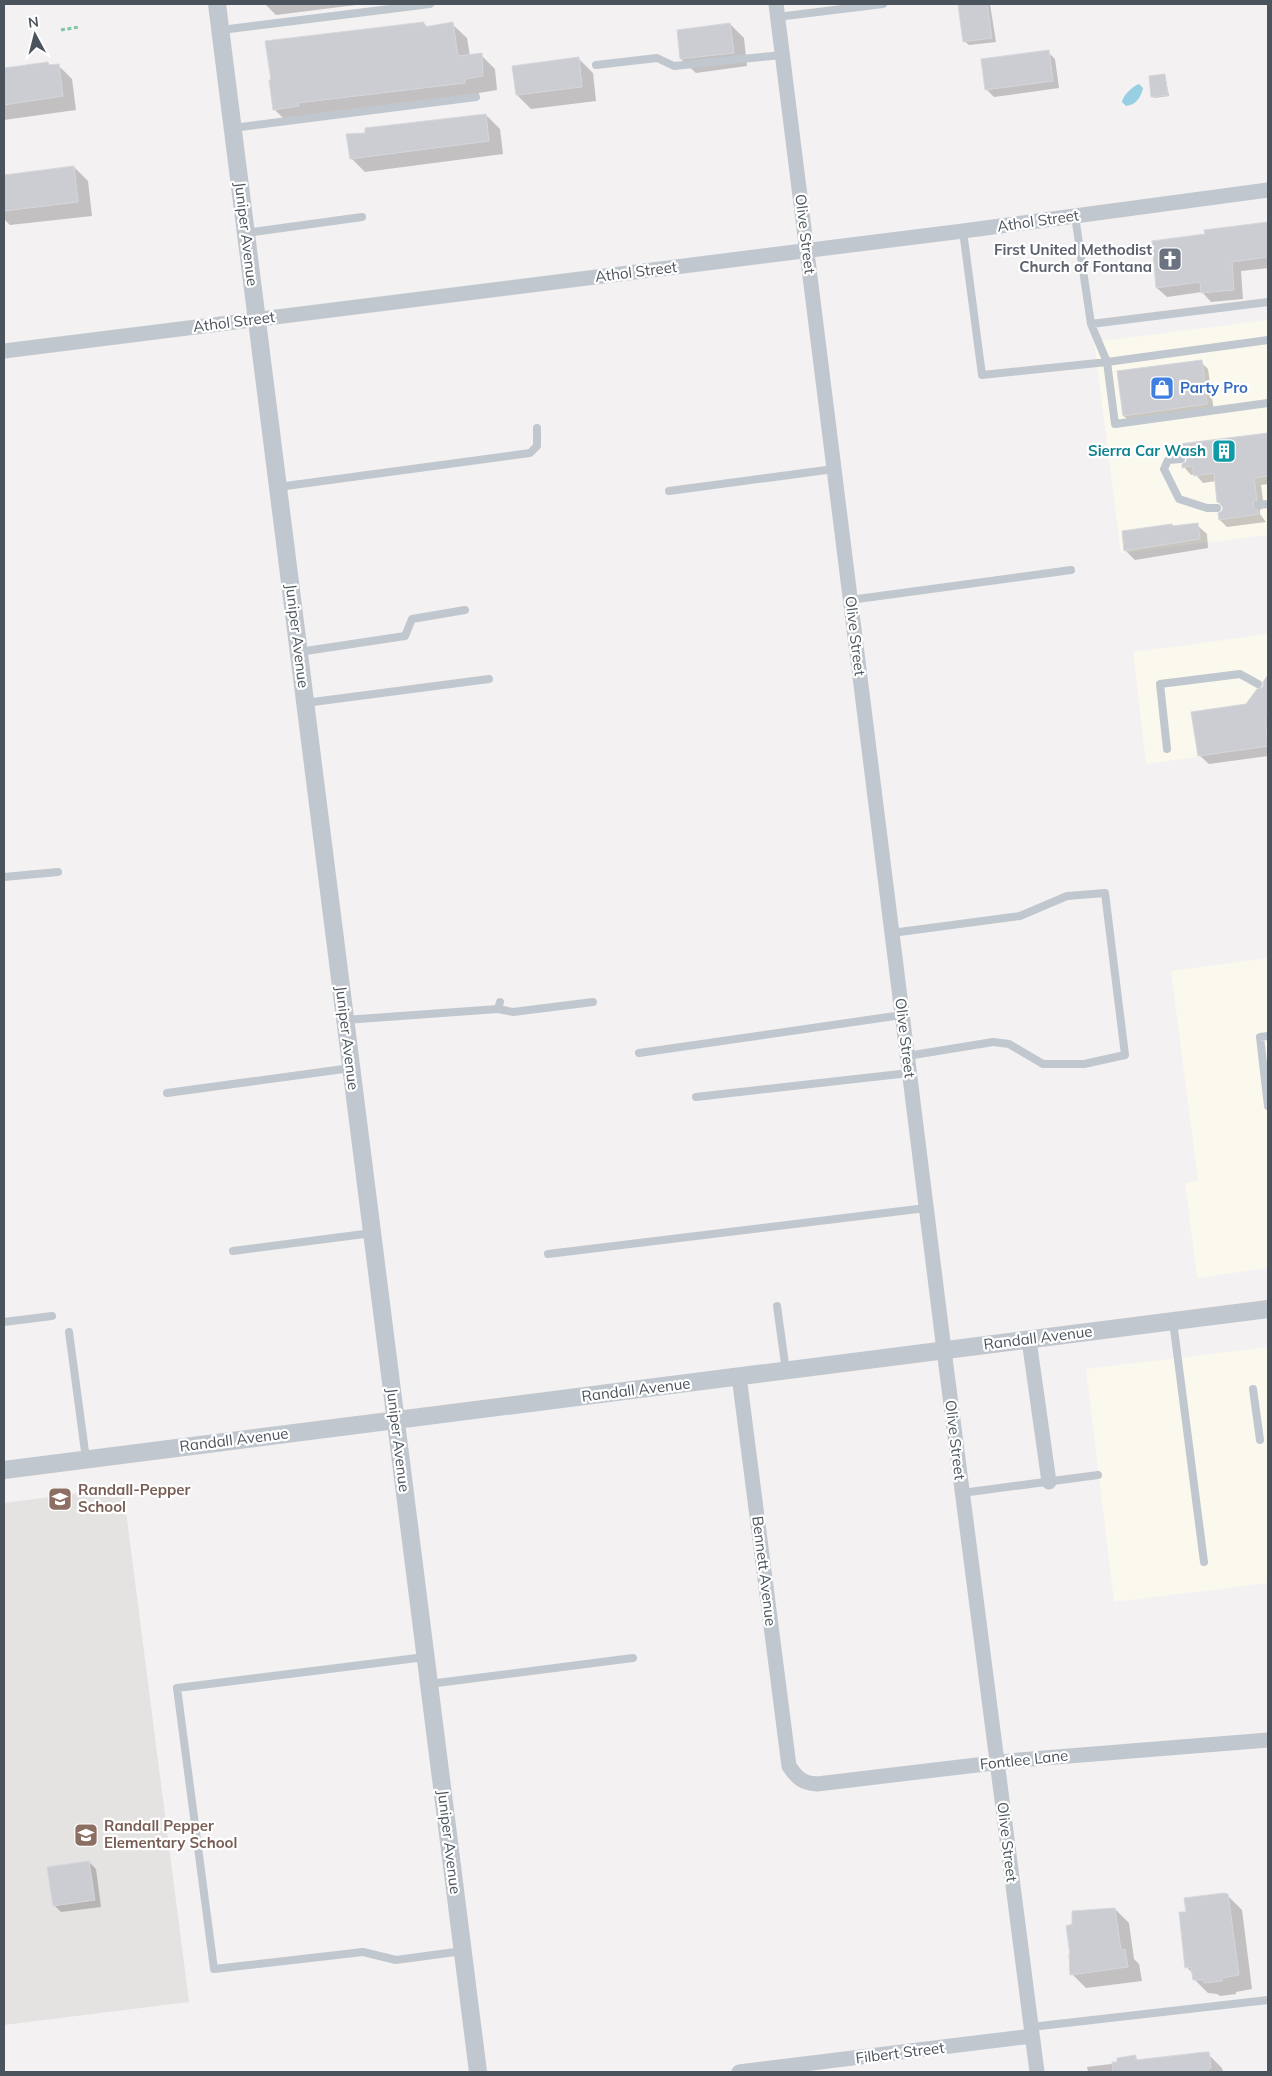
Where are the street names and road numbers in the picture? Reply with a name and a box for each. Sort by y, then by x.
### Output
street label: Juniper Avenue [231,181,262,287]
street label: Olive Street [791,193,820,275]
street label: Athol Street [996,205,1080,236]
street label: Athol Street [594,257,678,286]
street label: Athol Street [192,307,276,336]
street label: Juniper Avenue [282,583,313,689]
street label: Olive Street [841,595,870,677]
street label: Juniper Avenue [332,985,363,1091]
street label: Olive Street [891,997,920,1079]
street label: Randall Avenue [982,1321,1093,1354]
street label: Randall Avenue [580,1373,691,1406]
street label: Juniper Avenue [383,1387,414,1493]
street label: Olive Street [941,1399,970,1481]
street label: Randall Avenue [178,1423,289,1456]
street label: Bennett Avenue [748,1515,781,1627]
street label: Fontlee Lane [979,1745,1069,1774]
street label: Juniper Avenue [434,1789,465,1895]
street label: Olive Street [993,1801,1022,1883]
street label: Filbert Street [855,2038,945,2067]

